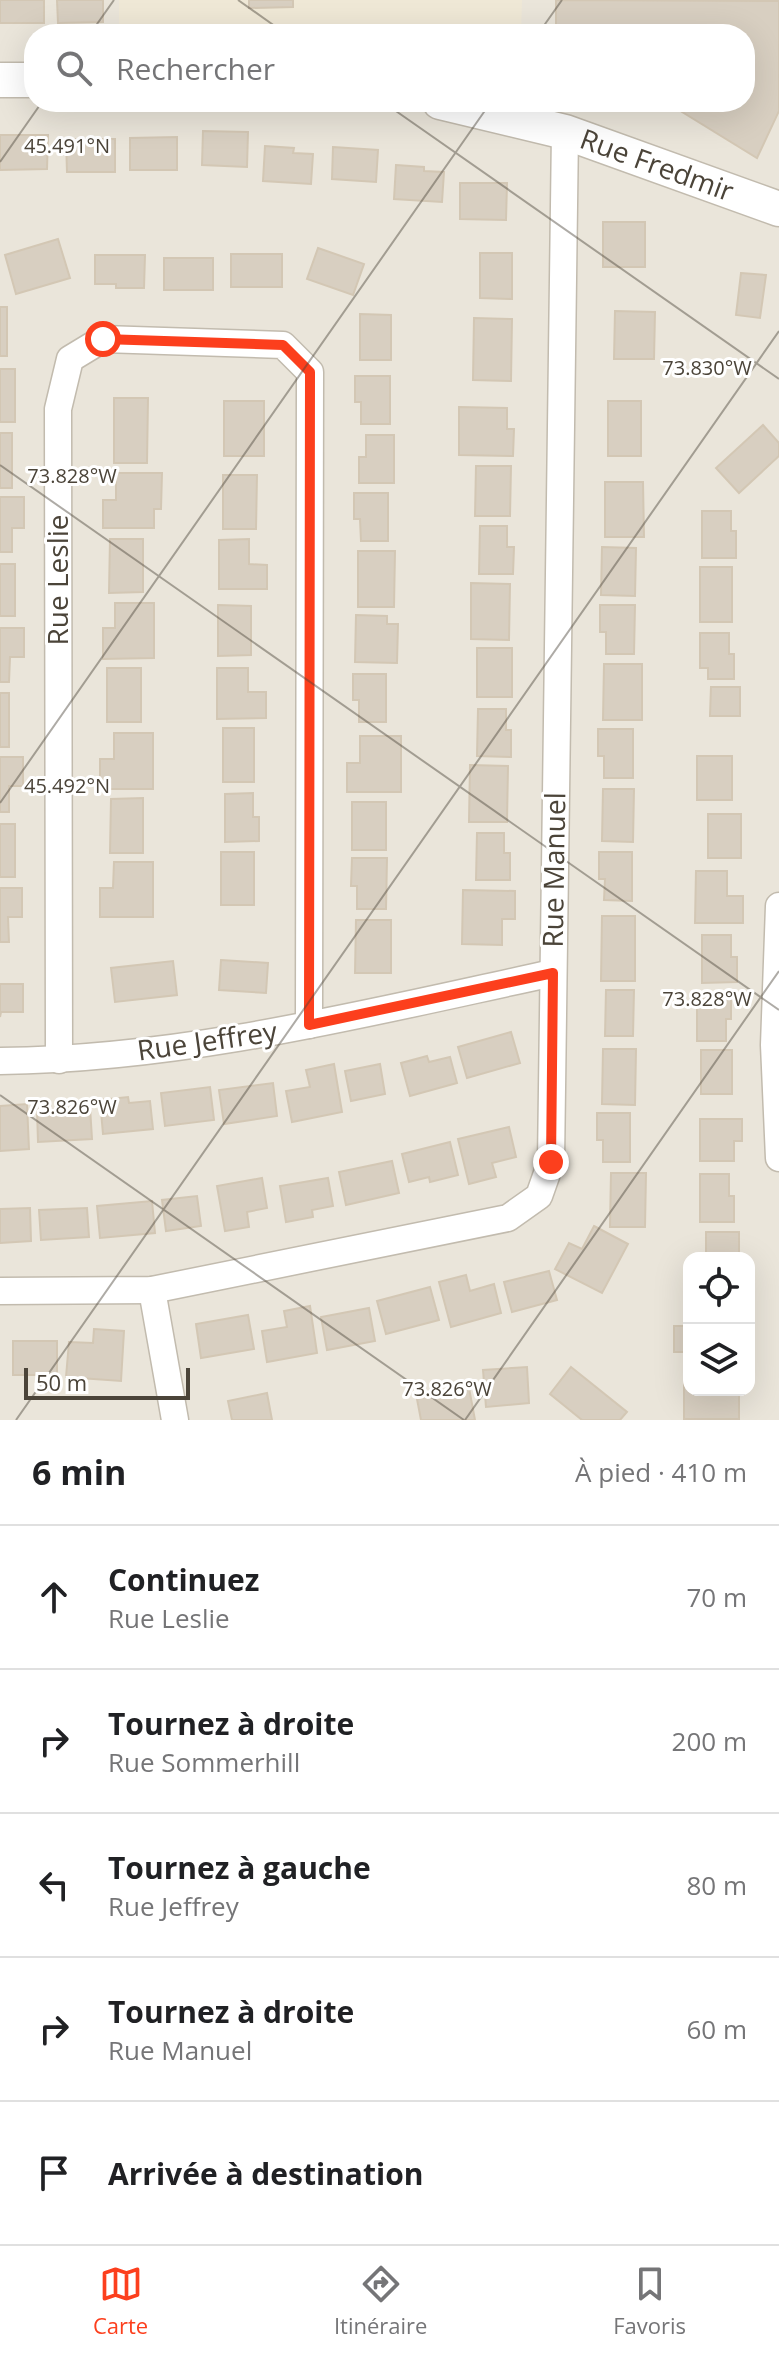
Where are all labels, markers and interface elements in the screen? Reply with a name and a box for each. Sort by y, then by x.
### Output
search box [24,24,755,112]
icon: search [52,46,96,90]
text: Rechercher [116,48,275,89]
street label: Rue Fredmir [575,119,740,210]
text: 45.491°N [24,132,110,159]
route start [85,321,121,357]
text: 73.830°W [662,354,752,381]
text: 73.828°W [27,462,117,489]
street label: Rue Leslie [38,515,76,646]
text: 45.492°N [24,772,110,799]
street label: Rue Manuel [533,792,573,948]
text: 73.828°W [662,985,752,1012]
street label: Rue Jeffrey [135,1011,280,1069]
text: 73.826°W [27,1093,117,1120]
route end [533,1144,569,1180]
map controls [683,1252,755,1396]
button: locate [683,1252,755,1324]
button: layers [683,1324,755,1396]
scale bar [24,1364,190,1400]
text: 50 m [36,1367,87,1397]
text: 73.826°W [402,1375,492,1402]
text: 6 min [32,1449,126,1495]
text: À pied · 410 m [575,1454,747,1490]
text: Continuez [108,1559,259,1600]
icon: ahead [32,1575,76,1619]
text: 70 m [686,1579,747,1615]
text: Rue Leslie [108,1600,230,1636]
text: Tournez à droite [108,1703,354,1744]
icon: right [32,1719,76,1763]
text: 200 m [672,1723,747,1759]
text: Rue Sommerhill [108,1744,300,1780]
text: Tournez à gauche [108,1847,371,1888]
icon: left [32,1863,76,1907]
text: 80 m [686,1867,747,1903]
text: Rue Jeffrey [108,1888,239,1924]
text: Tournez à droite [108,1991,354,2032]
icon: right [32,2007,76,2051]
text: 60 m [686,2011,747,2047]
text: Rue Manuel [108,2032,252,2068]
icon: arrive [32,2151,76,2195]
text: Arrivée à destination [108,2153,423,2194]
tab: Carte [93,2262,148,2340]
tab: Itinéraire [334,2262,427,2340]
tab: Favoris [613,2262,686,2340]

